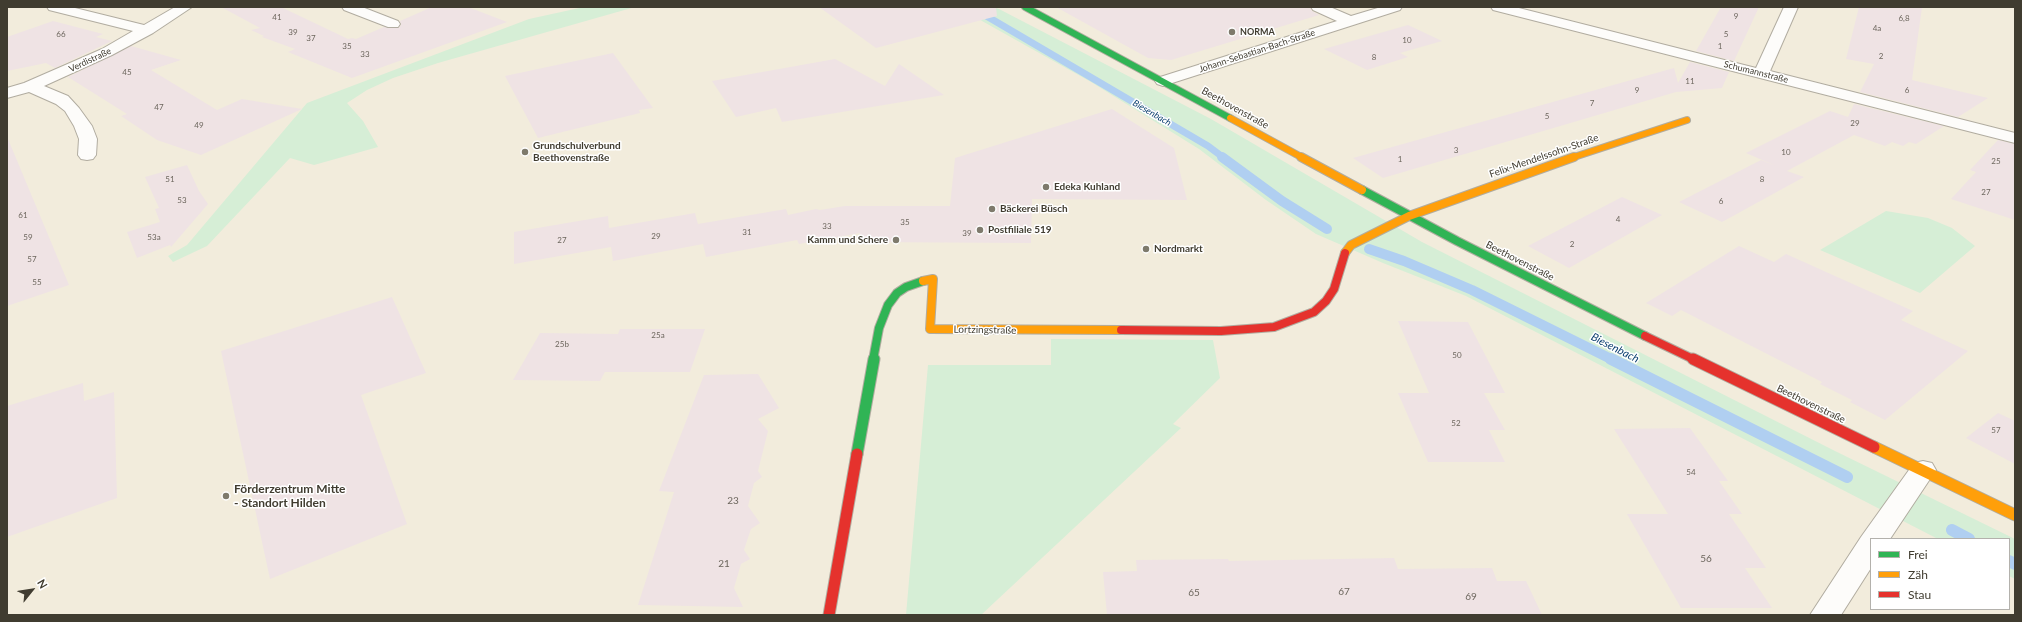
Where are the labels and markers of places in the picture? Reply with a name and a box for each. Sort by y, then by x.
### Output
marker: NORMA [1227,27,1237,37]
place label: NORMA [1240,27,1275,37]
place label: Grundschulverbund Beethovenstraße [533,140,621,164]
marker: Grundschulverbund Beethovenstraße [520,147,530,157]
place label: Edeka Kuhland [1054,181,1120,193]
marker: Edeka Kuhland [1041,182,1051,192]
place label: Bäckerei Büsch [1000,203,1068,215]
marker: Bäckerei Büsch [987,204,997,214]
place label: Postfiliale 519 [988,224,1052,236]
marker: Postfiliale 519 [975,225,985,235]
place label: Kamm und Schere [807,234,888,246]
marker: Kamm und Schere [891,235,901,245]
place label: Nordmarkt [1154,243,1203,255]
marker: Nordmarkt [1141,244,1151,254]
place label: Förderzentrum Mitte - Standort Hilden [234,482,345,510]
marker: Förderzentrum Mitte - Standort Hilden [221,491,231,501]

